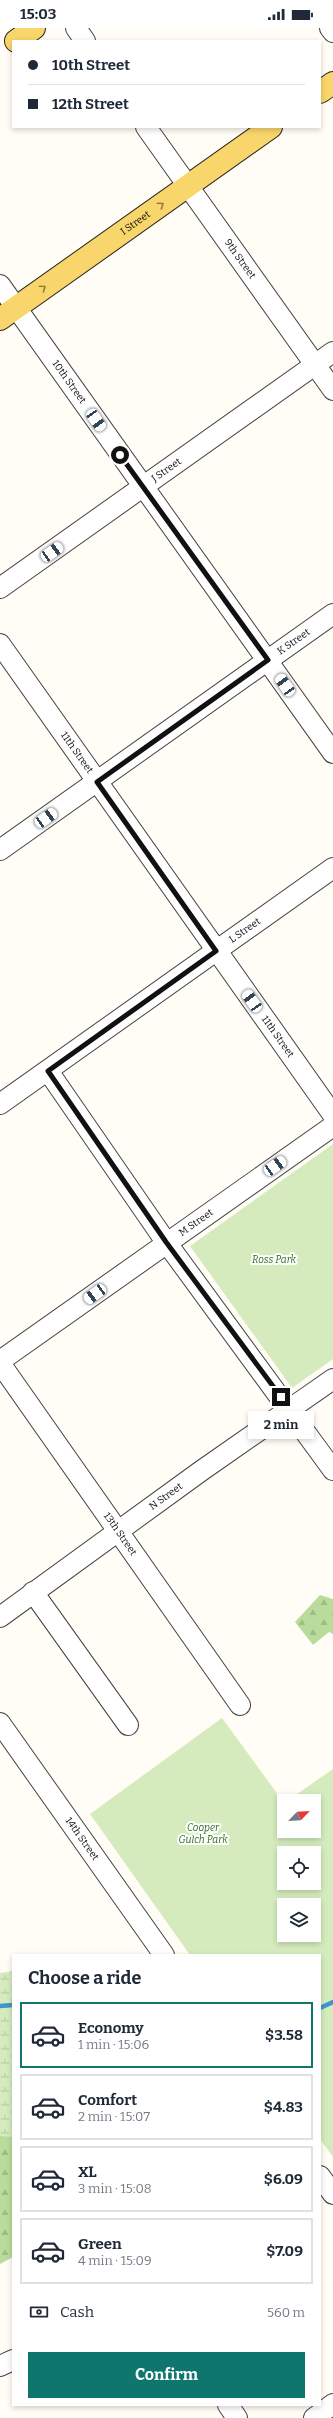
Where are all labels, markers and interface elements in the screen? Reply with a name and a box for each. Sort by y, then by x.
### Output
text: 15:03 [20,5,56,23]
text: 10th Street [52,56,130,74]
text: 12th Street [52,95,129,113]
one-way arrow [157,202,164,210]
street label: I Street [118,208,153,238]
street label: 9th Street [222,237,258,282]
one-way arrow [39,286,46,293]
street label: 10th Street [49,358,89,406]
car [84,407,108,433]
route start [111,446,129,464]
street label: J Street [148,455,184,485]
car [39,540,65,564]
street label: K Street [275,626,313,658]
car [273,672,297,698]
street label: 11th Street [58,729,96,776]
car [33,806,59,830]
street label: L Street [227,915,263,946]
car [240,988,264,1014]
street label: 11th Street [259,1014,297,1060]
car [262,1154,288,1178]
street label: M Street [177,1206,216,1239]
park label: Ross Park [252,1254,297,1266]
car [82,1282,108,1306]
route end [272,1388,290,1406]
callout: 2 min [248,1411,314,1439]
text: 2 min [264,1417,298,1432]
street label: N Street [147,1480,185,1513]
street label: 13th Street [101,1510,139,1558]
north arrow [277,1794,321,1838]
map controls [277,1794,321,1942]
street label: 14th Street [63,1815,102,1863]
park label: Cooper Gulch Park [178,1822,228,1846]
button: locate [277,1846,321,1890]
button: layers [277,1898,321,1942]
text: Choose a ride [28,1967,141,1989]
icon: car [30,2017,66,2053]
text: Economy [78,2019,144,2037]
text: $3.58 [265,2026,303,2044]
text: 1 min · 15:06 [78,2037,149,2052]
icon: car [30,2089,66,2125]
text: Comfort [78,2091,137,2109]
text: $4.83 [264,2098,303,2116]
text: 2 min · 15:07 [78,2109,150,2124]
icon: car [30,2161,66,2197]
text: XL [78,2163,97,2181]
text: $6.09 [264,2170,303,2188]
text: 3 min · 15:08 [78,2181,152,2196]
icon: car [30,2233,66,2269]
text: Green [78,2235,122,2253]
text: $7.09 [266,2242,303,2260]
text: 4 min · 15:09 [78,2253,152,2268]
icon: cash [28,2301,50,2323]
text: Cash [60,2303,94,2321]
text: 560 m [267,2305,305,2320]
button: Confirm [28,2352,305,2398]

